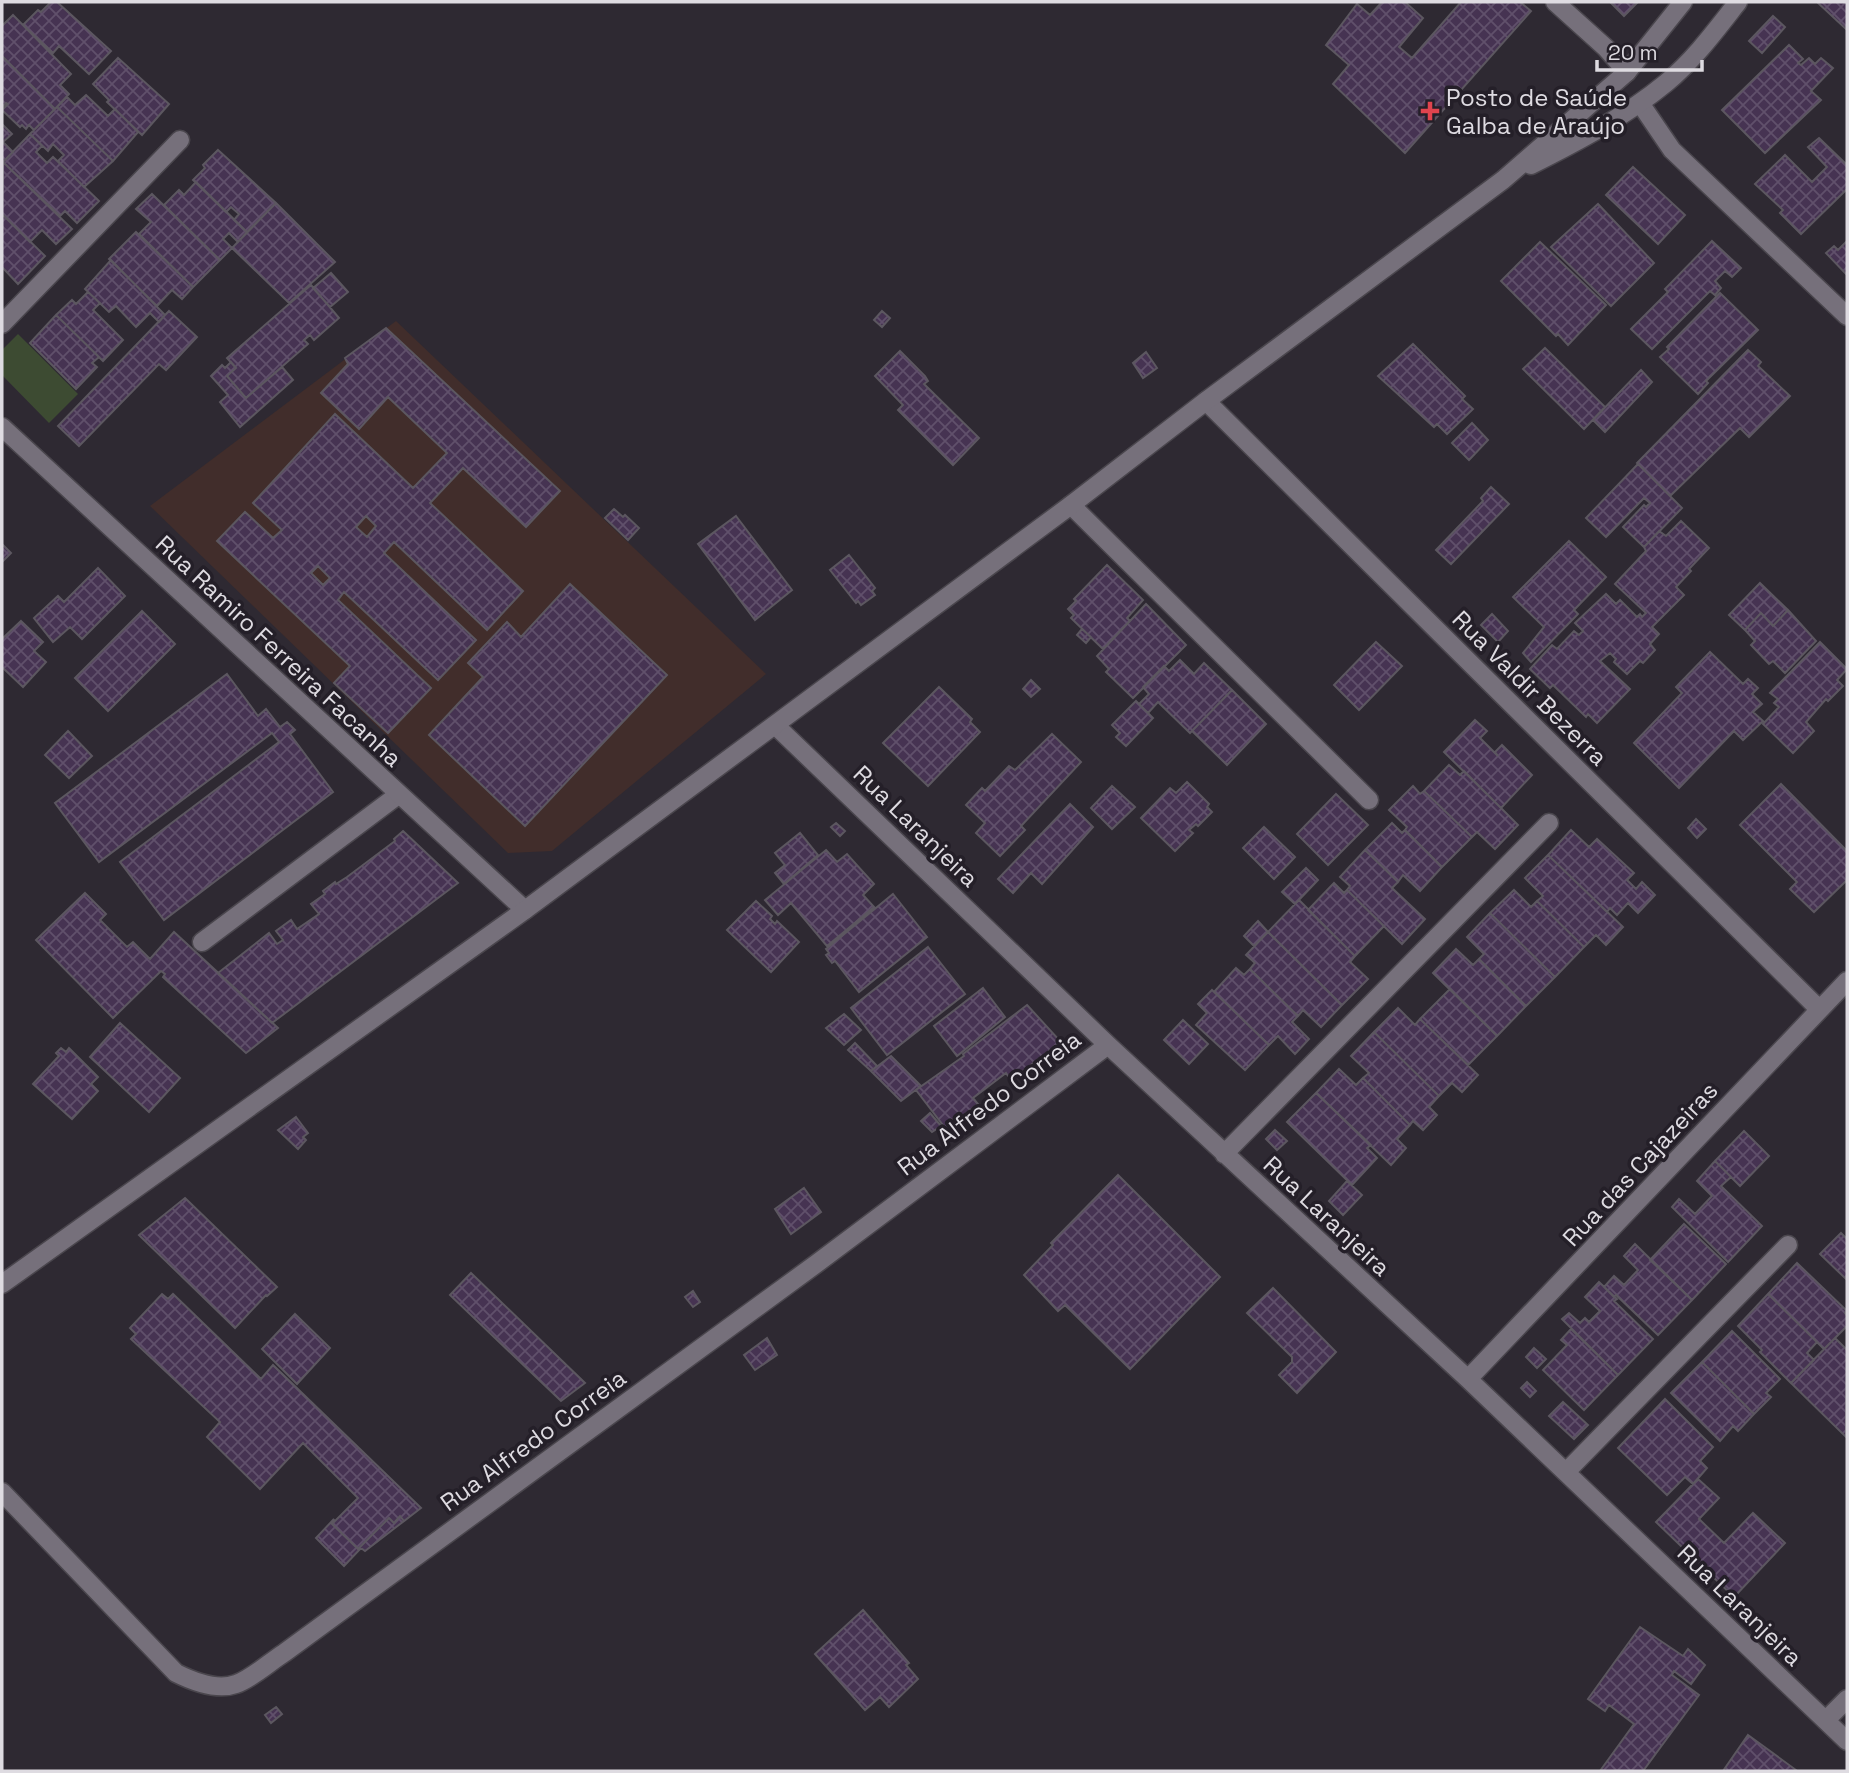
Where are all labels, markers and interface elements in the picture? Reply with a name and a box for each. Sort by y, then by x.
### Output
scale bar [1597,28,1702,72]
text: 20 m [1608,39,1658,66]
place label: Posto de Saúde Galba de Araújo [1446,82,1627,141]
marker: Posto de Saúde Galba de Araújo [1420,101,1440,121]
street label: Rua Ramiro Ferreira Facanha [149,529,409,774]
street label: Rua Valdir Bezerra [1446,604,1614,772]
street label: Rua Laranjeira [847,758,985,894]
street label: Rua Alfredo Correia [891,1024,1087,1182]
street label: Rua das Cajazeiras [1556,1075,1724,1253]
street label: Rua Laranjeira [1257,1149,1397,1283]
street label: Rua Alfredo Correia [434,1362,632,1518]
street label: Rua Laranjeira [1671,1537,1809,1673]

